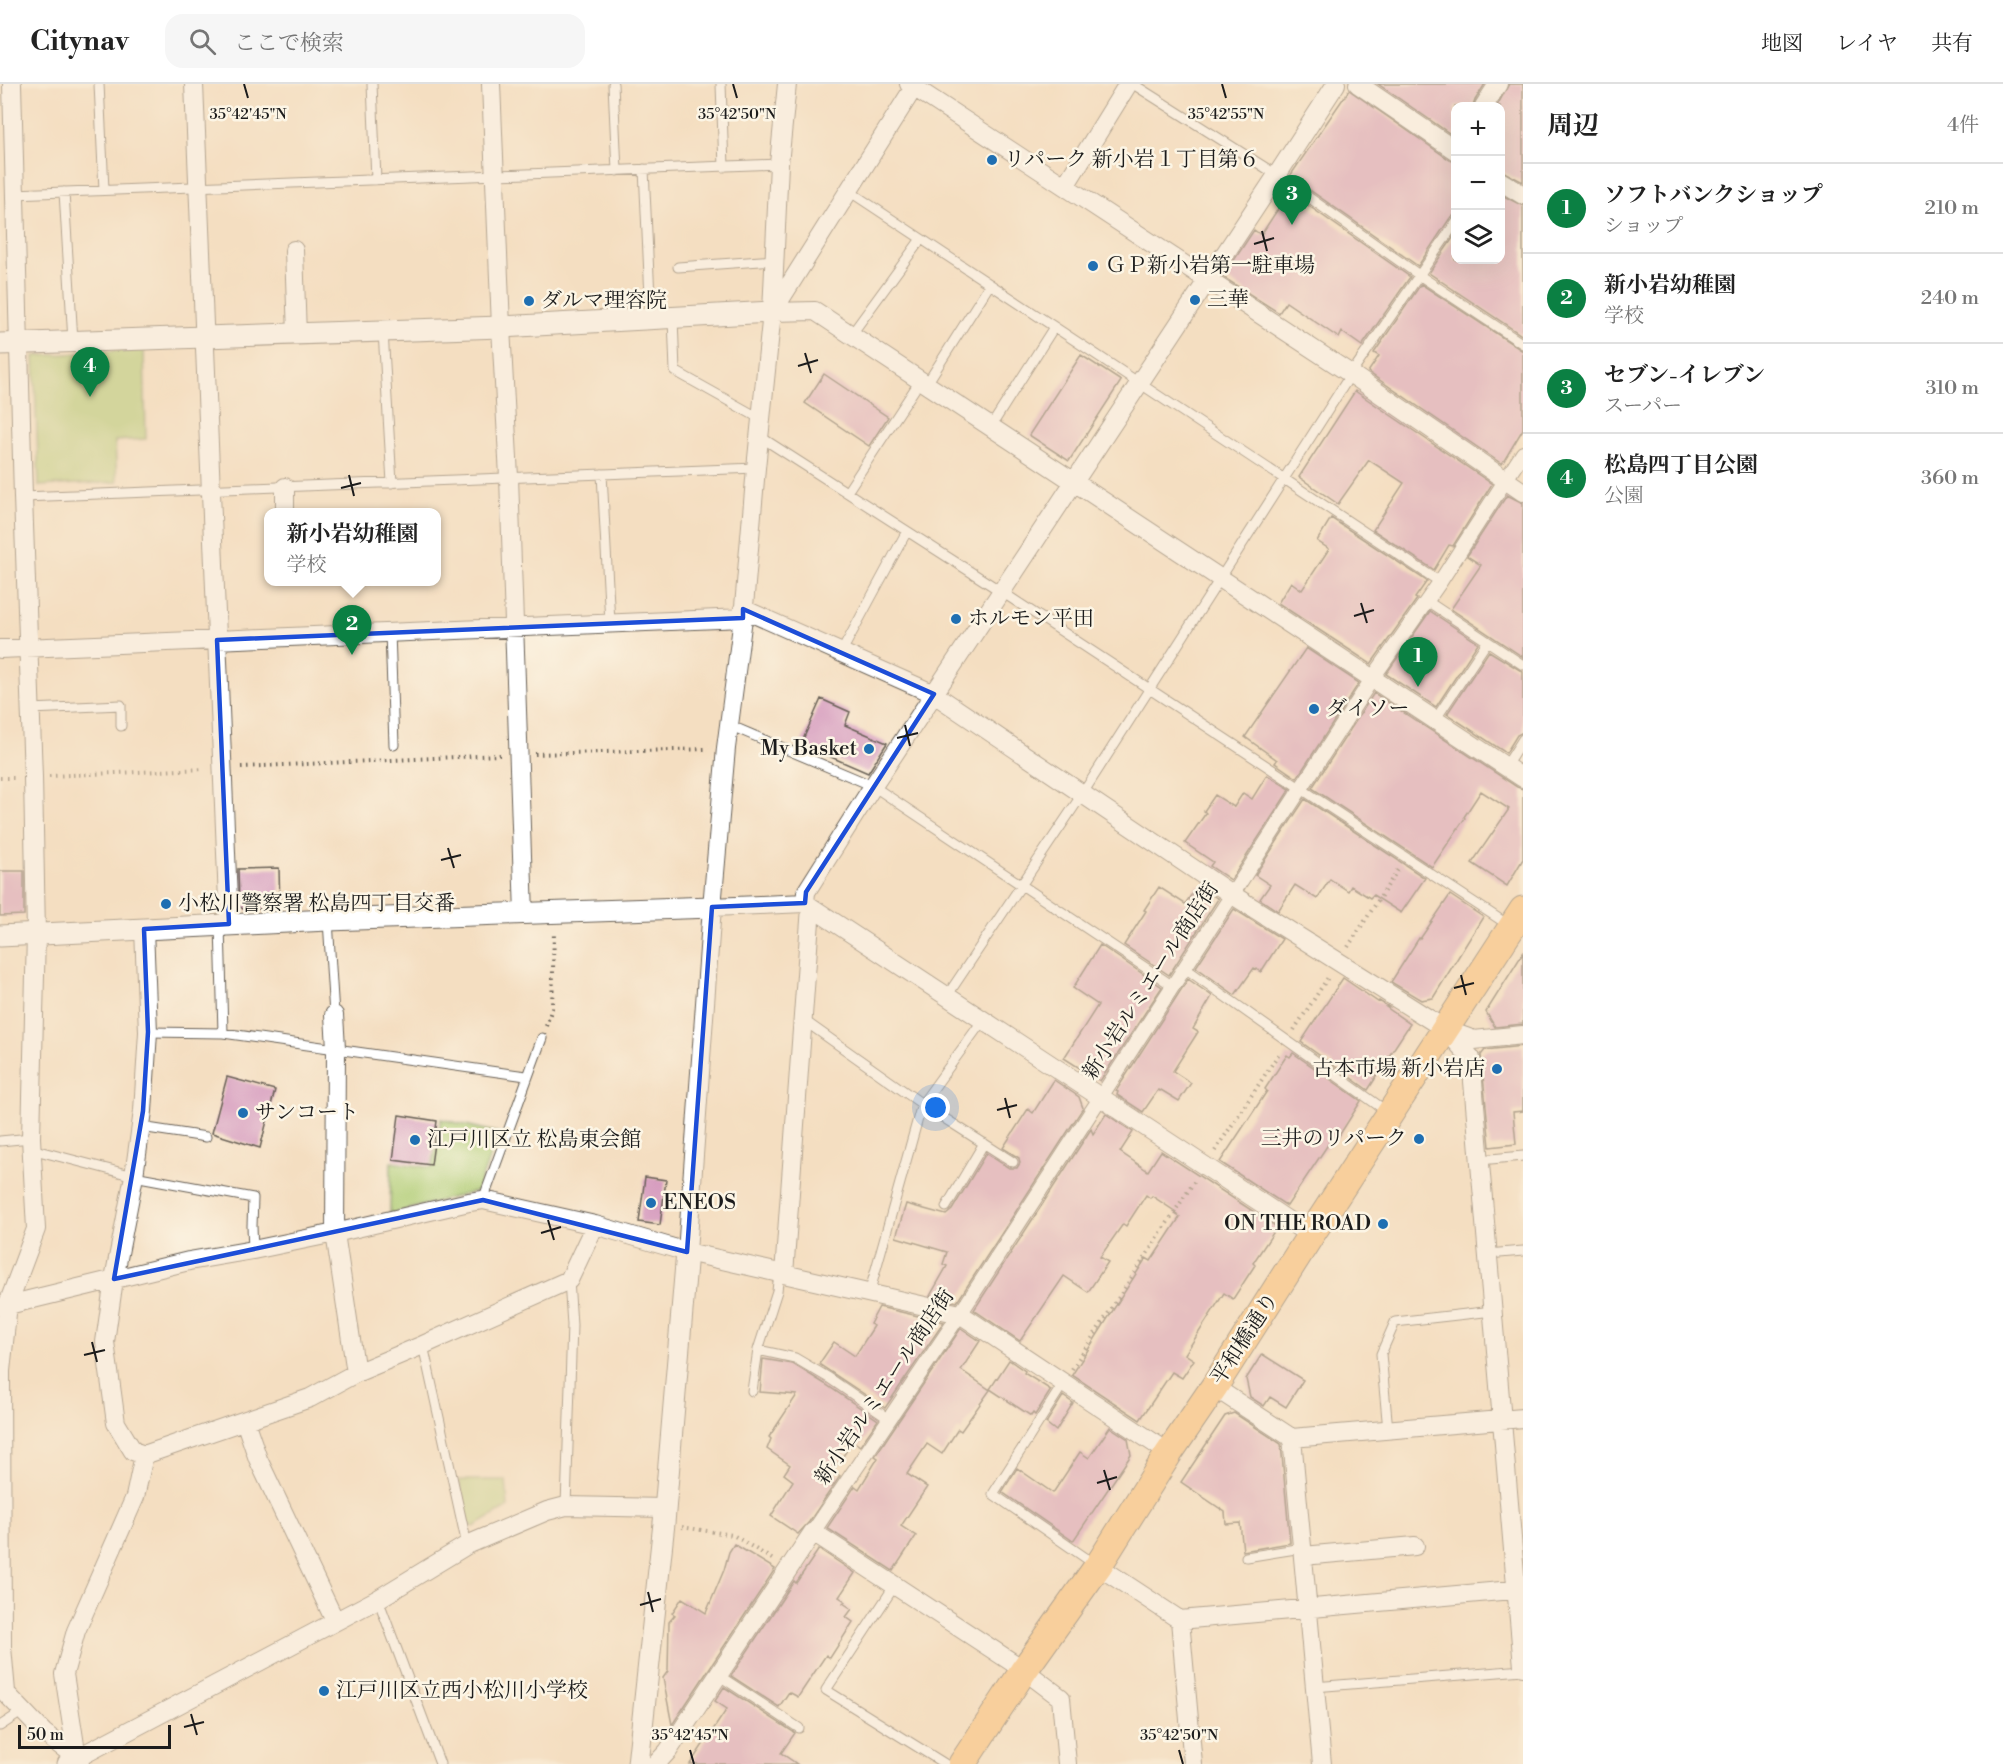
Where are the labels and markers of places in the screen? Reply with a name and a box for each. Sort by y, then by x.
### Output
place label: リパーク 新小岩１丁目第６ [1004,147,1260,173]
marker: リパーク 新小岩１丁目第６ [985,153,999,167]
pin: 3 [1272,176,1312,225]
place label: ＧＰ新小岩第一駐車場 [1105,253,1315,279]
marker: ＧＰ新小岩第一駐車場 [1086,259,1100,273]
place label: 三華 [1207,287,1249,313]
place label: ダルマ理容院 [541,288,667,314]
marker: 三華 [1188,293,1202,307]
marker: ダルマ理容院 [522,294,536,308]
pin: 4 [70,348,110,397]
pin: 2 [332,606,372,655]
place label: ホルモン平田 [968,606,1094,632]
marker: ホルモン平田 [949,612,963,626]
pin: 1 [1398,638,1438,687]
place label: ダイソー [1326,696,1410,722]
marker: ダイソー [1307,702,1321,716]
place label: My Basket [760,736,858,762]
marker: My Basket [862,742,876,756]
place label: 小松川警察署 松島四丁目交番 [178,891,455,917]
marker: 小松川警察署 松島四丁目交番 [159,897,173,911]
place label: 古本市場 新小岩店 [1313,1056,1485,1082]
marker: 古本市場 新小岩店 [1490,1062,1504,1076]
place label: サンコート [255,1100,359,1126]
marker: サンコート [236,1106,250,1120]
place label: 三井のリパーク [1261,1126,1407,1152]
place label: 江戸川区立 松島東会館 [427,1127,641,1153]
marker: 三井のリパーク [1412,1132,1426,1146]
marker: 江戸川区立 松島東会館 [408,1133,422,1147]
place label: ENEOS [663,1190,736,1216]
marker: ENEOS [644,1196,658,1210]
place label: ON THE ROAD [1224,1211,1371,1237]
marker: ON THE ROAD [1376,1217,1390,1231]
place label: 江戸川区立西小松川小学校 [336,1678,588,1704]
marker: 江戸川区立西小松川小学校 [317,1684,331,1698]

